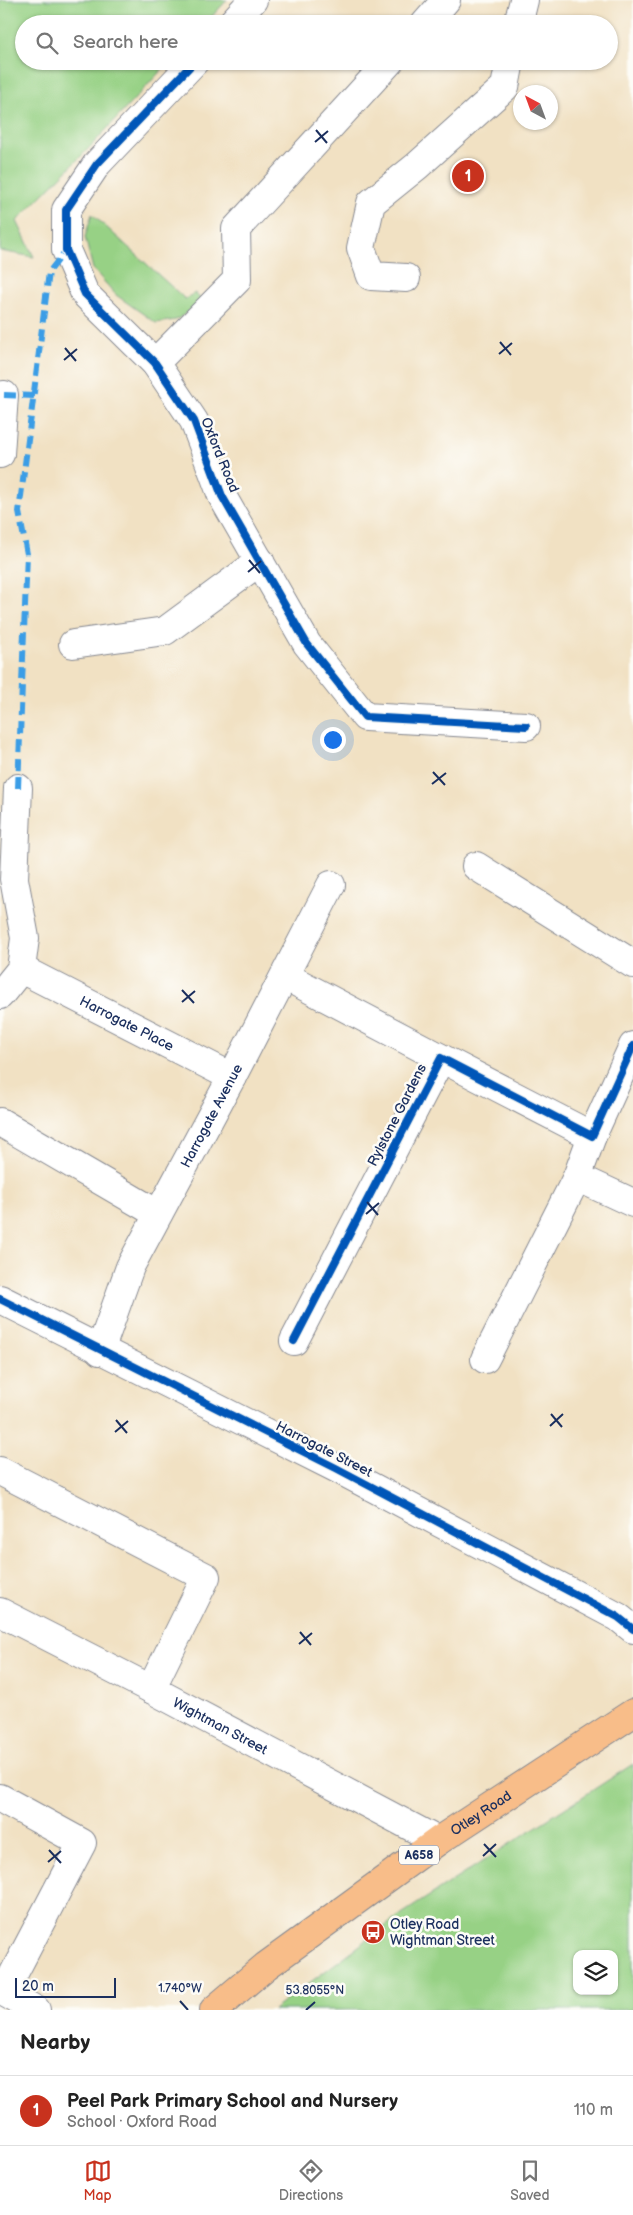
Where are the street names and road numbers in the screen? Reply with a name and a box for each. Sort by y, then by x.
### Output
street label: Oxford Road [197,415,243,495]
street label: Harrogate Place [77,992,177,1054]
street label: Harrogate Avenue [177,1061,246,1170]
street label: Rylstone Gardens [364,1061,430,1169]
street label: Harrogate Street [273,1417,376,1481]
street label: Wightman Street [170,1694,271,1758]
street label: Otley Road [447,1787,514,1839]
road number: A658 [399,1846,439,1864]

